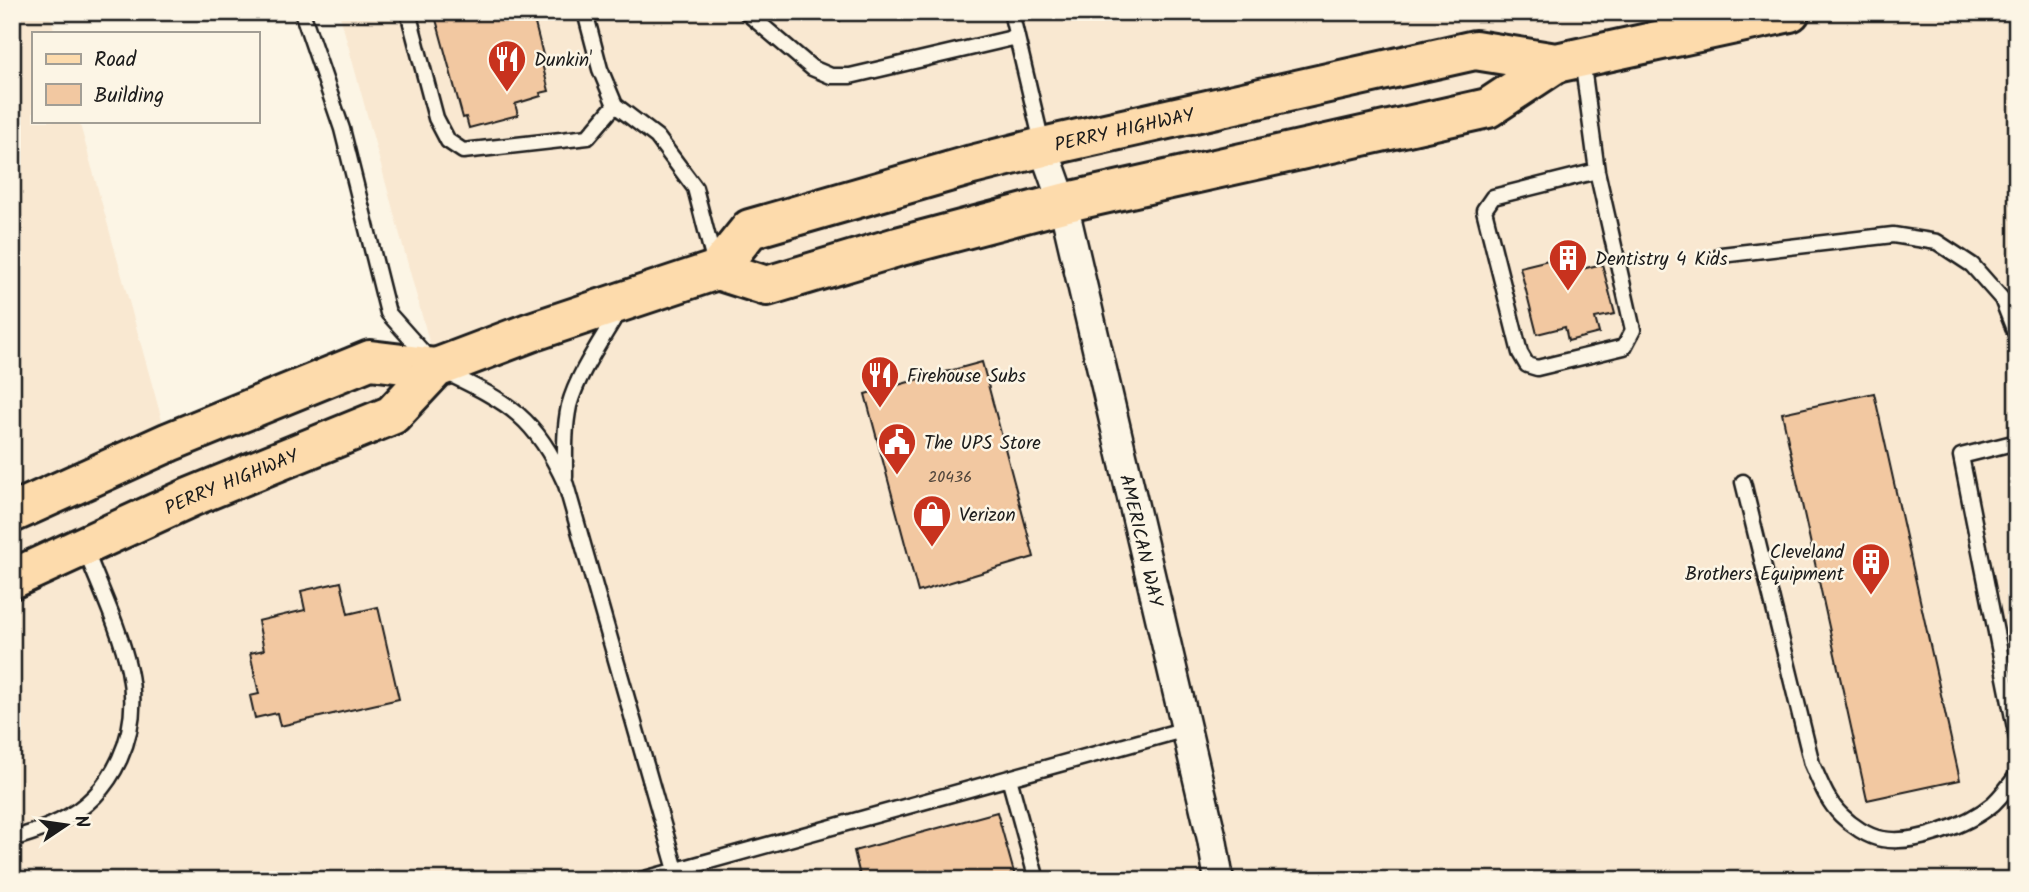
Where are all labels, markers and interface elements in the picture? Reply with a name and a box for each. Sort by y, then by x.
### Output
legend [32,32,259,122]
restaurant icon: Dunkin' [486,38,528,93]
text: Road [94,44,137,77]
place label: Dunkin' [534,46,592,76]
text: Building [94,80,164,113]
street label: PERRY HIGHWAY [1052,100,1198,161]
building icon: Dentistry 4 Kids [1547,237,1589,292]
place label: Dentistry 4 Kids [1595,245,1728,275]
restaurant icon: Firehouse Subs [859,354,901,409]
place label: Firehouse Subs [907,362,1026,392]
public building icon: The UPS Store [876,421,918,476]
place label: The UPS Store [924,429,1041,459]
street label: PERRY HIGHWAY [160,441,304,524]
house number: 20436 [928,465,972,490]
street label: AMERICAN WAY [1110,471,1170,611]
shop icon: Verizon [911,493,953,548]
place label: Verizon [959,501,1016,531]
place label: Cleveland Brothers Equipment [1685,538,1845,590]
building icon: Cleveland Brothers Equipment [1850,541,1892,596]
north arrow [32,790,102,860]
text: N [65,812,97,831]

